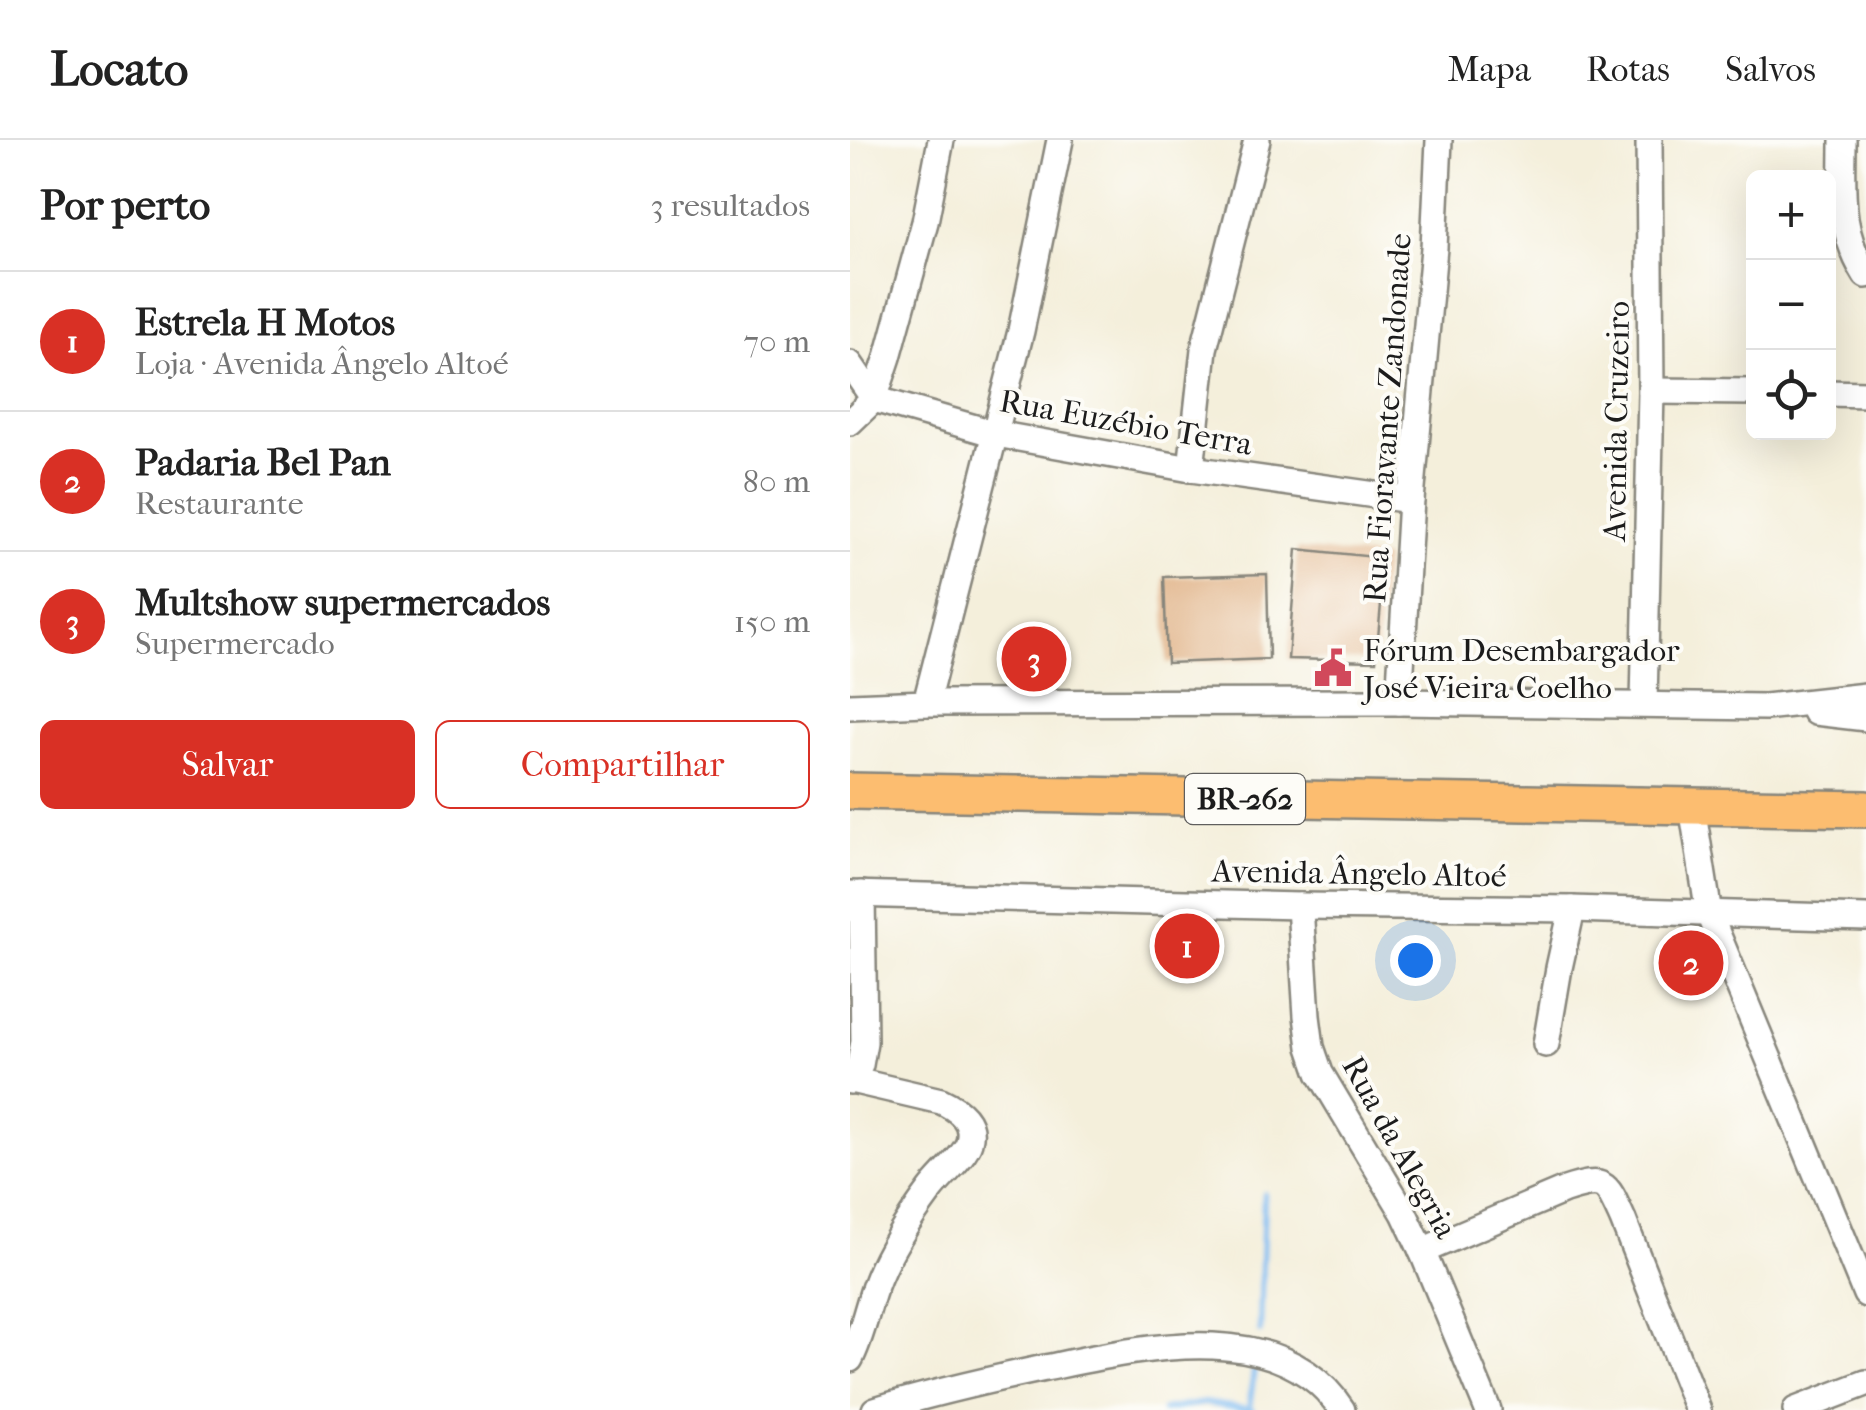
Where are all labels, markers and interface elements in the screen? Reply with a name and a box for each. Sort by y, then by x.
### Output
text: Locato [50,41,188,97]
text: Mapa [1448,49,1531,90]
text: Rotas [1586,49,1670,90]
text: Salvos [1725,49,1816,90]
map controls [1746,170,1836,440]
button: + [1746,170,1836,260]
text: Por perto [40,181,210,230]
text: 3 resultados [651,187,810,224]
street label: Rua Fioravante Zandonade [1356,232,1419,604]
button: − [1746,260,1836,350]
text: Estrela H Motos [135,300,395,345]
street label: Avenida Cruzeiro [1596,300,1637,544]
text: 1 [67,323,78,360]
text: 70 m [744,323,810,360]
text: Loja · Avenida Ângelo Altoé [135,345,509,382]
button: locate [1746,350,1836,440]
street label: Rua Euzébio Terra [997,382,1256,463]
text: Padaria Bel Pan [135,440,391,485]
text: 2 [64,463,81,500]
text: 80 m [743,463,810,500]
text: Restaurante [135,485,304,522]
text: Multshow supermercados [135,580,550,625]
text: 3 [66,603,79,640]
text: 150 m [734,603,810,640]
pin: 3 [1002,622,1066,696]
text: Supermercado [135,625,335,662]
place label: Fórum Desembargador José Vieira Coelho [1360,632,1680,706]
public building icon: Fórum Desembargador José Vieira Coelho [1312,647,1354,689]
button: Salvar [40,720,415,809]
button: Compartilhar [435,720,810,809]
road number: BR-262 [1185,774,1305,824]
street label: Avenida Ângelo Altoé [1209,852,1507,895]
pin: 1 [1154,908,1220,984]
pin: 2 [1658,926,1724,1000]
your location [1390,935,1441,986]
street label: Rua da Alegria [1334,1050,1465,1246]

